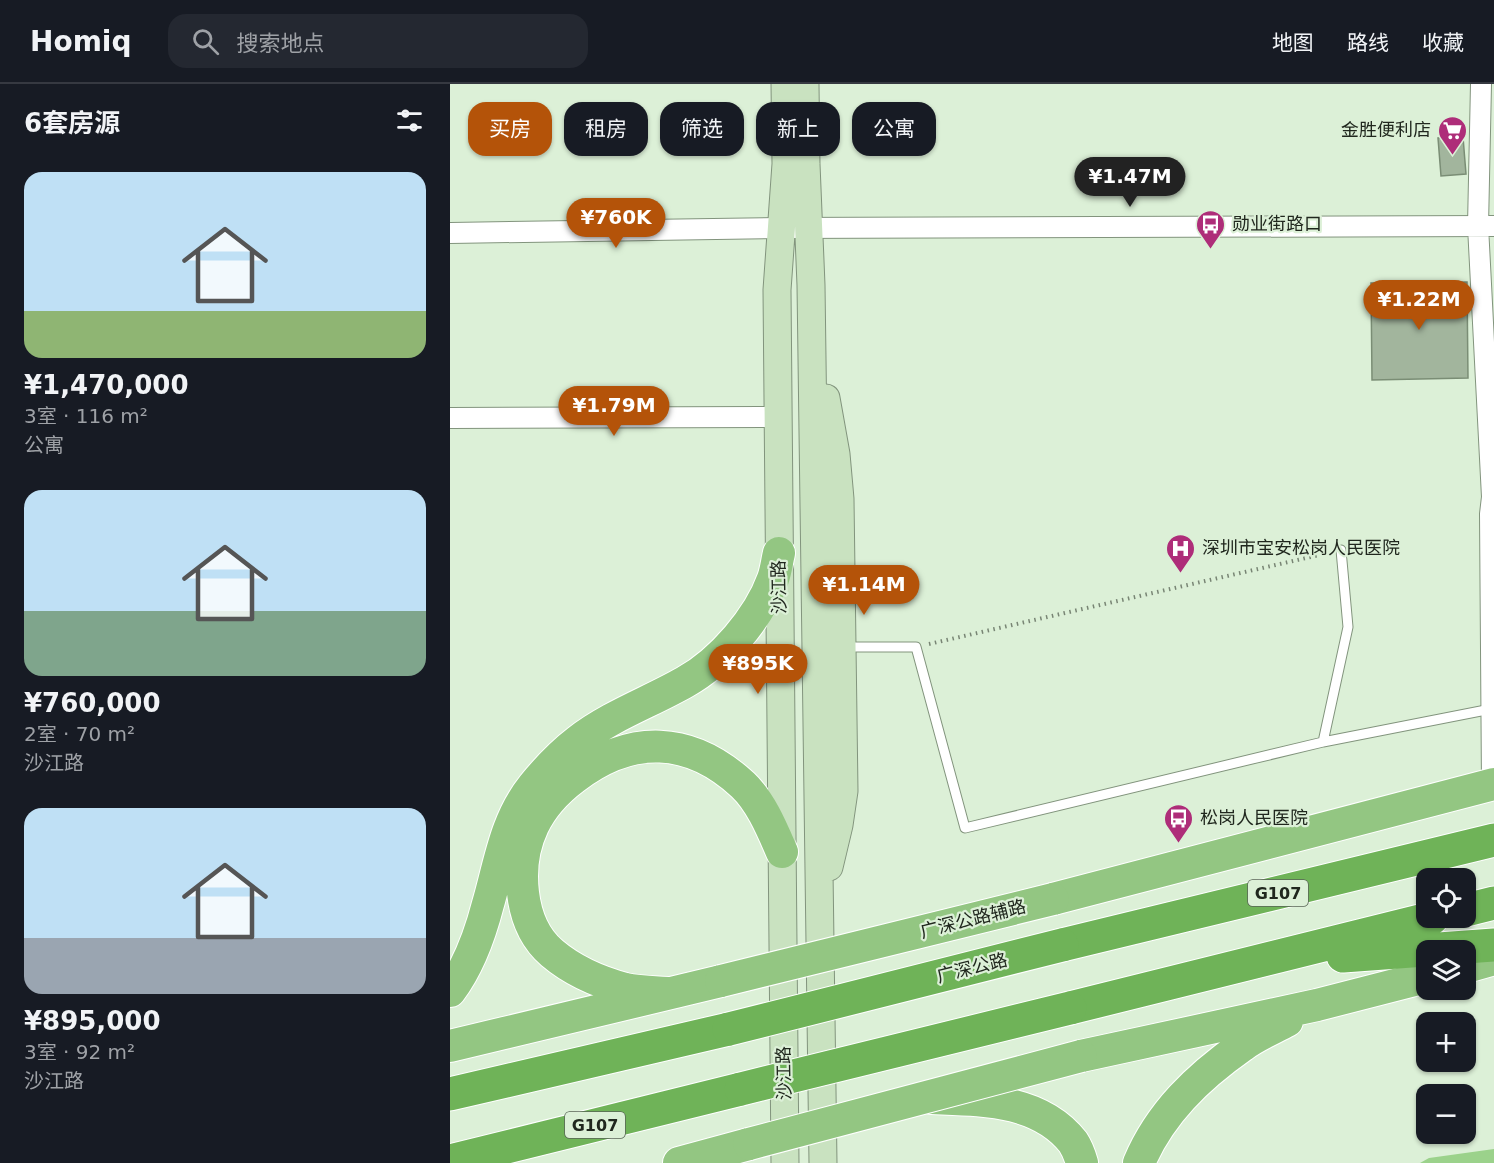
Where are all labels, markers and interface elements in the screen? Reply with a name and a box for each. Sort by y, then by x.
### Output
search box [168,14,588,68]
text: Homiq [30,25,132,58]
icon: search [189,25,222,58]
text: 搜索地点 [237,31,325,56]
text: 地图 [1272,31,1314,55]
text: 路线 [1347,31,1389,55]
text: 收藏 [1422,31,1464,55]
chip: 买房 [468,102,552,156]
chip: 租房 [564,102,648,156]
chip: 筛选 [660,102,744,156]
chip: 新上 [756,102,840,156]
chip: 公寓 [852,102,936,156]
icon: filters [393,104,426,137]
text: 6套房源 [24,108,120,138]
supermarket icon: 金胜便利店 [1436,114,1468,156]
place label: 金胜便利店 [1341,119,1431,140]
pin: ¥1.47M [1081,157,1179,208]
text: ¥1.47M [1088,164,1172,188]
pin: ¥760K [574,198,658,249]
text: ¥760K [580,205,652,229]
bus stop icon: 勋业街路口 [1195,208,1227,250]
icon: home [171,211,279,319]
place label: 勋业街路口 [1232,213,1322,234]
pin: ¥1.22M [1370,280,1468,331]
text: ¥1.22M [1377,287,1461,311]
text: ¥1,470,000 [24,370,188,400]
pin: ¥1.79M [565,386,663,437]
text: ¥1.79M [572,393,656,417]
text: 3室 · 116 m² [24,404,148,428]
text: 公寓 [24,433,64,457]
icon: home [171,529,279,637]
hospital icon: 深圳市宝安松岗人民医院 [1165,532,1197,574]
place label: 深圳市宝安松岗人民医院 [1202,537,1400,558]
street label: 沙江路 [768,560,789,614]
pin: ¥1.14M [815,565,913,616]
text: ¥1.14M [822,572,906,596]
pin: ¥895K [716,644,800,695]
text: ¥895K [722,651,794,675]
text: ¥760,000 [24,688,161,718]
text: 2室 · 70 m² [24,722,135,746]
text: 沙江路 [24,751,84,775]
bus stop icon: 松岗人民医院 [1163,802,1195,844]
place label: 松岗人民医院 [1200,807,1308,828]
icon: home [171,847,279,955]
map controls [1416,868,1476,1144]
button: locate [1416,868,1476,928]
road number: G107 [1248,880,1308,906]
street label: 广深公路辅路 [918,895,1028,942]
button: layers [1416,940,1476,1000]
street label: 广深公路 [934,949,1009,986]
text: ¥895,000 [24,1006,161,1036]
button: + [1416,1012,1476,1072]
text: 3室 · 92 m² [24,1040,135,1064]
street label: 沙江路 [773,1046,794,1100]
text: 沙江路 [24,1069,84,1093]
button: − [1416,1084,1476,1144]
road number: G107 [565,1112,625,1138]

